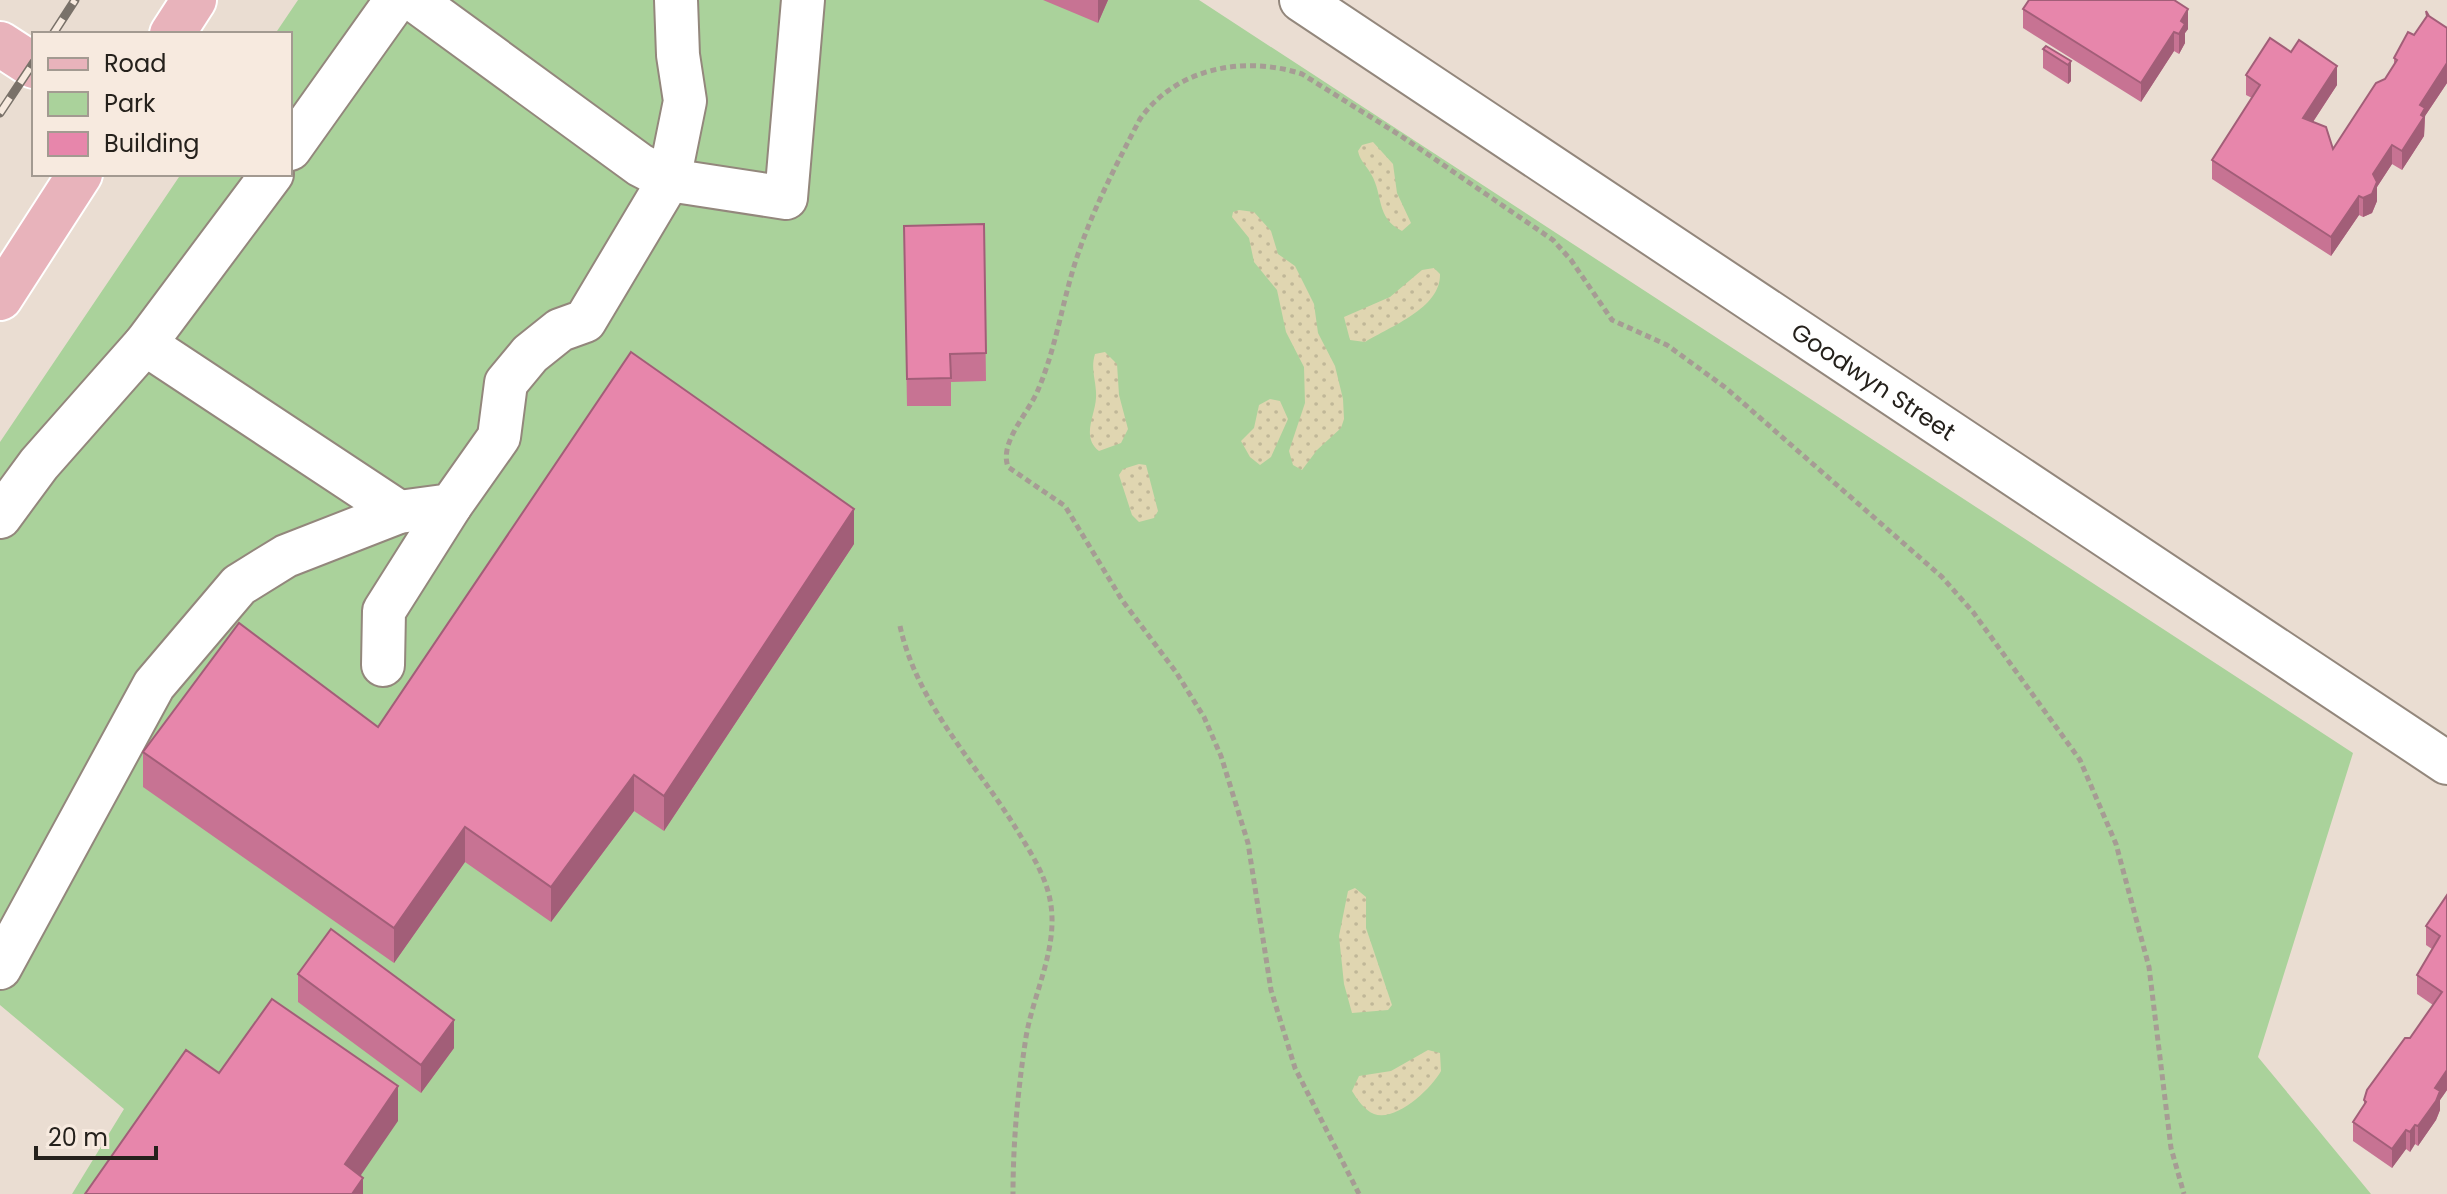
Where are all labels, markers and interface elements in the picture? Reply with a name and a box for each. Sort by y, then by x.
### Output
legend [32,32,292,176]
text: Road [104,47,166,80]
text: Park [104,87,156,120]
text: Building [104,127,200,160]
street label: Goodwyn Street [1785,315,1962,448]
scale bar [36,1110,156,1160]
text: 20 m [48,1121,108,1154]

